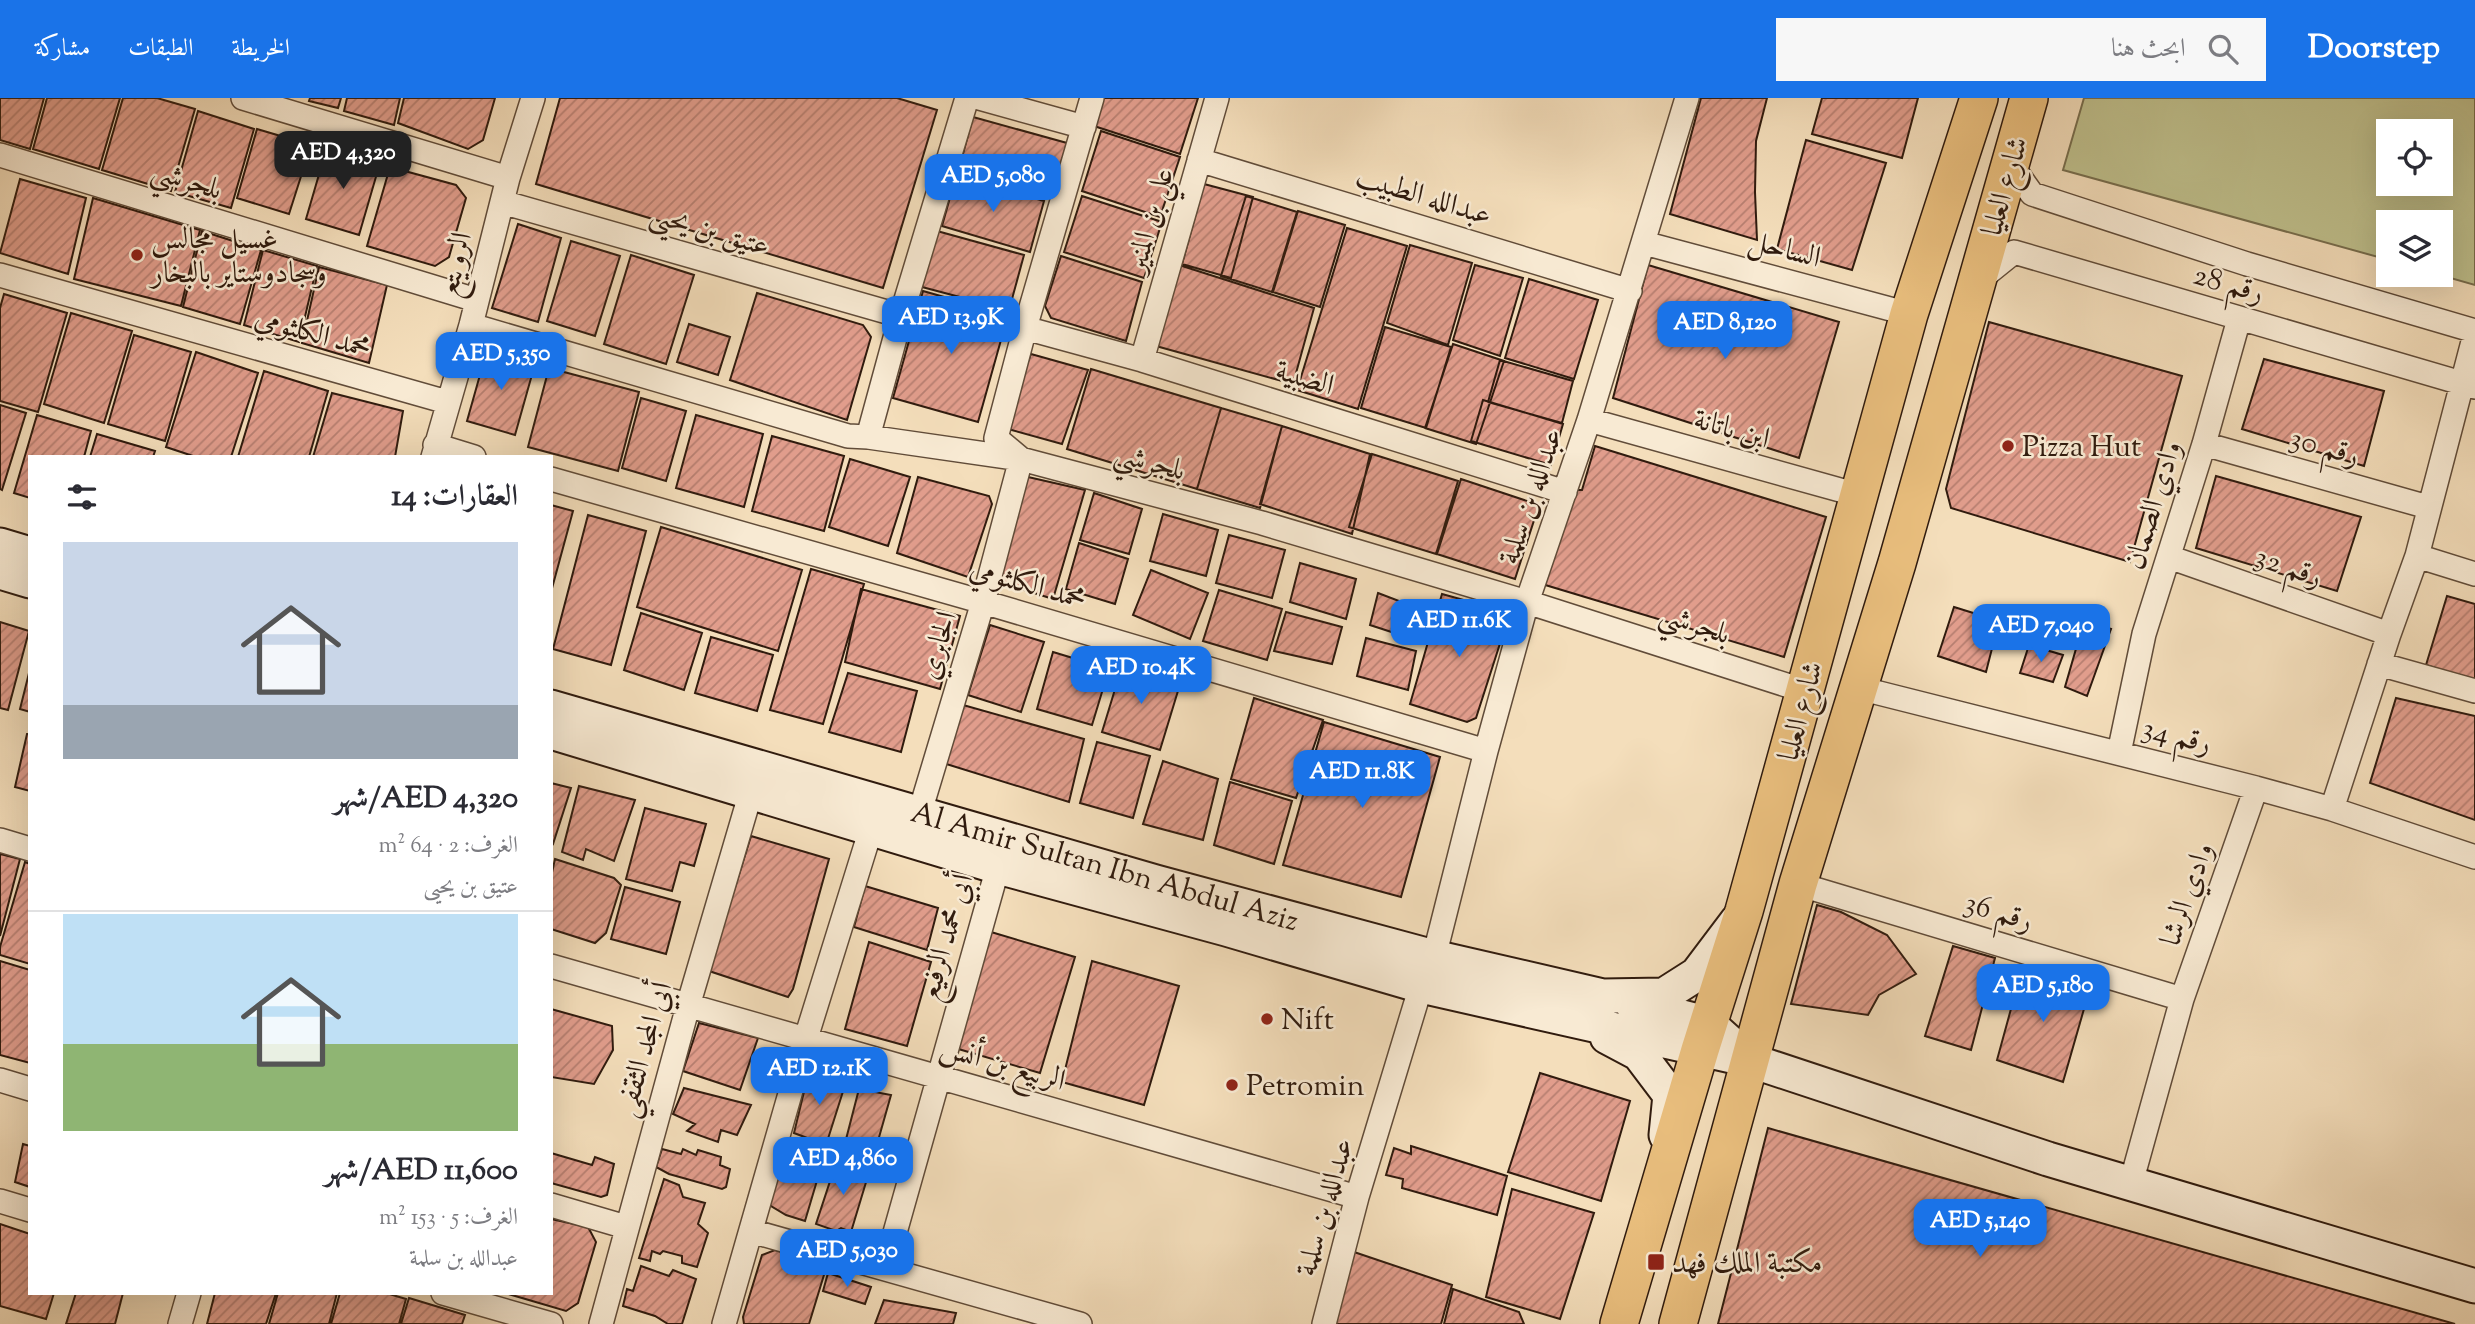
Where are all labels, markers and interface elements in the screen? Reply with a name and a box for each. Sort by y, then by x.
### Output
search box [1776,18,2266,81]
text: Doorstep [2308,25,2440,73]
icon: search [2204,30,2242,68]
text: ابحث هنا [2111,31,2186,68]
text: مشاركة [35,32,90,66]
text: الطبقات [128,32,194,66]
text: الخريطة [232,32,290,66]
map controls [2376,119,2453,287]
button: locate [2376,119,2453,196]
pin: AED 4,320 [263,132,423,191]
street label: شارع العليا [1972,132,2042,242]
text: AED 4,320 [290,137,396,170]
street label: بلجرشي [144,150,227,216]
pin: AED 5,080 [913,155,1073,214]
street label: عبدالله الطبيب [1350,156,1497,238]
text: AED 5,080 [941,160,1045,193]
street label: علي بن المنير [1115,163,1192,283]
street label: عتيق بن يحيى [644,194,775,270]
button: layers [2376,210,2453,287]
place label: غسيل مجالس وسجادوستاير بالبخار [148,219,327,296]
street label: الساحل [1743,220,1825,281]
street label: الرويتع [428,228,488,302]
marker: غسيل مجالس وسجادوستاير بالبخار [129,247,145,263]
street label: رقم 28 [2187,255,2269,320]
pin: AED 13.9K [871,296,1031,356]
street label: محمد الكلثومي [249,297,376,372]
text: AED 13.9K [898,302,1004,335]
pin: AED 8,120 [1645,302,1805,361]
text: AED 8,120 [1673,307,1777,340]
pin: AED 5,350 [421,332,581,392]
text: AED 5,350 [452,338,550,371]
street label: الضبية [1270,350,1339,409]
street label: ابن باتانة [1688,399,1775,462]
street label: رقم 30 [2283,418,2364,483]
street label: عبدالله بن سلمة [1489,423,1576,571]
place label: Pizza Hut [2022,427,2141,470]
street label: بلجرشي [1108,433,1190,497]
street label: وادي الصمان [2114,436,2194,575]
marker: Pizza Hut [2000,438,2016,454]
text: العقارات: 14 [391,476,518,519]
icon: filters [63,478,101,516]
street label: رقم 32 [2247,537,2328,604]
street label: محمد الكلثومي [964,548,1091,623]
icon: home [228,587,354,713]
street label: بلجرشي [1652,594,1735,661]
pin: AED 11.6K [1379,600,1539,659]
pin: AED 7,040 [1961,604,2121,664]
text: AED 11.6K [1407,605,1511,638]
street label: الجابري [909,606,970,685]
text: AED 7,040 [1988,610,2094,643]
pin: AED 10.4K [1061,646,1221,706]
text: AED 10.4K [1087,652,1195,685]
street label: شارع العليا [1769,657,1837,766]
street label: رقم 34 [2136,708,2216,771]
pin: AED 11.8K [1282,750,1442,810]
text: AED 11.8K [1309,756,1415,789]
text: AED 4,320/شهر [334,778,518,821]
street label: Al Amir Sultan Ibn Abdul Aziz [905,792,1303,944]
text: الغرف: 2 · 64 m² [379,830,518,863]
street label: وادي الرشا [2151,837,2226,952]
street label: أبي محمد الرفيع [907,868,989,1007]
text: عتيق بن يحيى [423,871,518,904]
street label: رقم 36 [1958,883,2038,948]
icon: home [228,959,354,1085]
pin: AED 5,180 [1963,964,2123,1024]
text: AED 5,180 [1993,970,2093,1003]
street label: أبي المجد الثقفي [604,976,691,1124]
place label: Nift [1281,1000,1334,1043]
marker: Nift [1259,1011,1275,1027]
street label: الربيع بن أنس [934,1025,1071,1107]
pin: AED 12.1K [739,1048,899,1107]
text: AED 12.1K [767,1053,871,1086]
place label: Petromin [1246,1066,1365,1109]
marker: Petromin [1224,1077,1240,1093]
street label: عبدالله بن سلمة [1286,1134,1367,1282]
pin: AED 4,860 [763,1138,923,1197]
text: AED 4,860 [789,1143,897,1176]
text: AED 11,600/شهر [325,1150,518,1193]
pin: AED 5,140 [1900,1200,2060,1259]
text: الغرف: 5 · 153 m² [379,1202,518,1235]
text: AED 5,140 [1930,1205,2030,1238]
pin: AED 5,030 [767,1230,927,1289]
text: AED 5,030 [796,1235,898,1268]
text: عبدالله بن سلمة [409,1243,518,1276]
place label: مكتبة الملك فهد [1672,1243,1822,1286]
marker: مكتبة الملك فهد [1646,1252,1666,1272]

